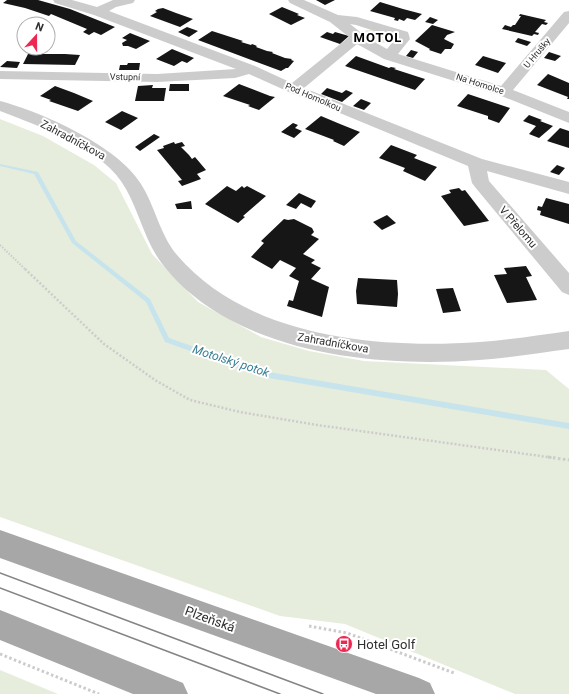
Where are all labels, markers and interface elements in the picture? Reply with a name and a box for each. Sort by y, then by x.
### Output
north arrow [16,16,56,56]
text: N [33,20,46,35]
district label: MOTOL [354,30,402,45]
street label: U Hrušky [522,35,553,70]
street label: Vstupní [110,72,141,82]
street label: Na Homolce [455,72,505,97]
street label: Pod Homolkou [284,81,342,113]
street label: Zahradníčkova [38,117,108,163]
street label: V Přelomu [496,204,540,250]
street label: Zahradníčkova [296,330,370,356]
water label: Motolský potok [191,342,272,380]
street label: Plzeňská [183,603,237,635]
bus stop icon: Hotel Golf [334,634,354,654]
place label: Hotel Golf [357,637,416,652]

